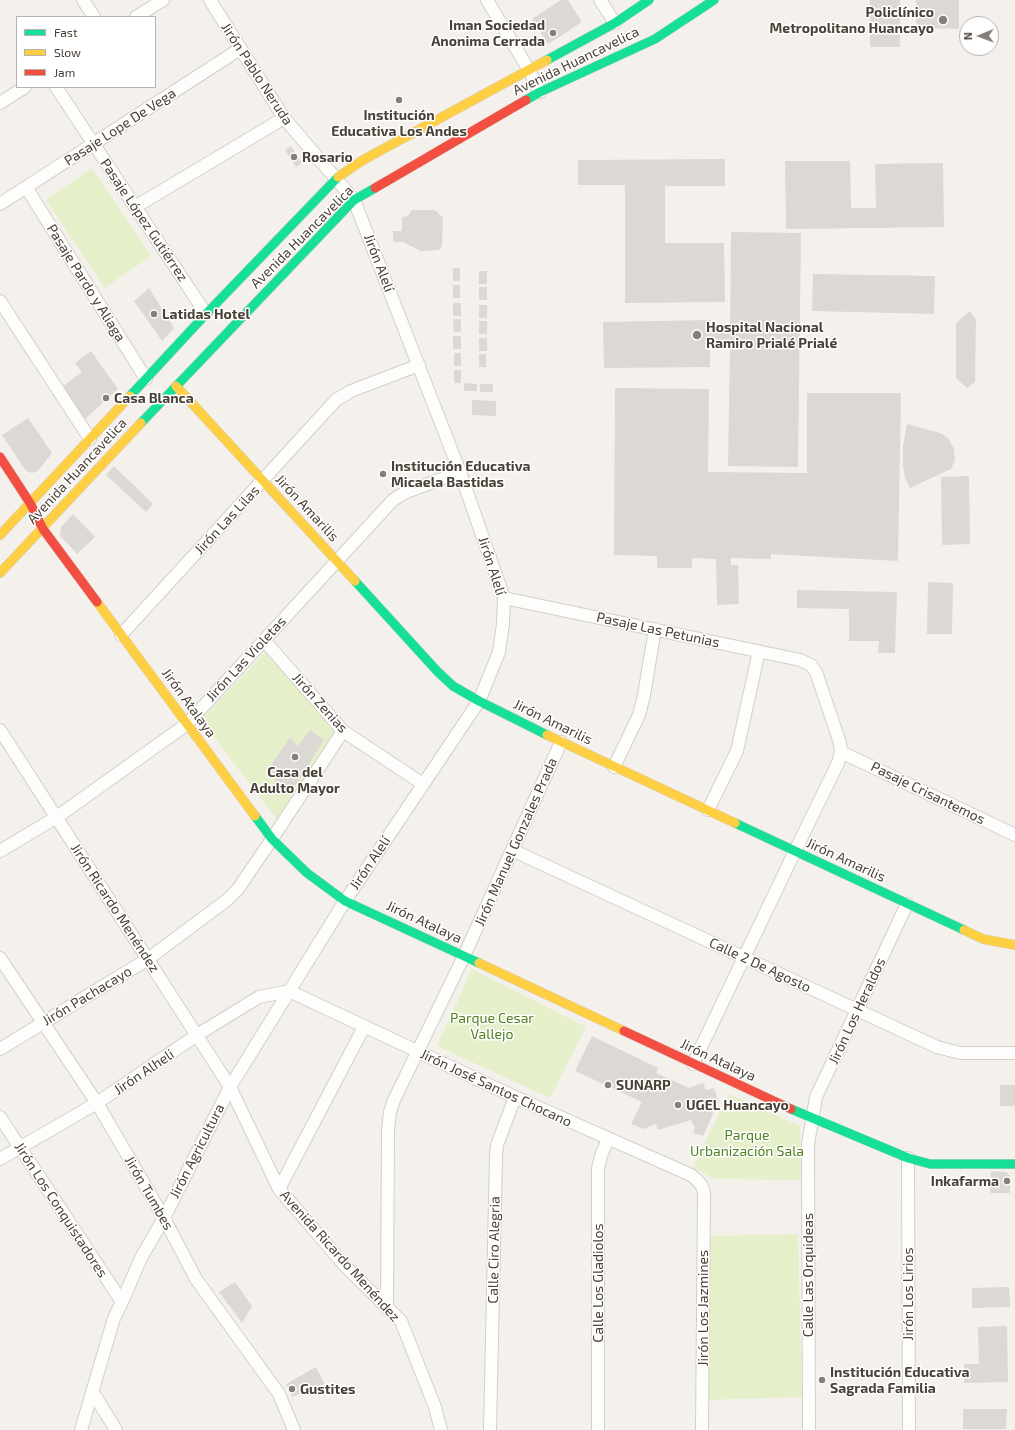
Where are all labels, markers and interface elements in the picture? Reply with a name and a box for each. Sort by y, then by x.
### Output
place label: Policlínico Metropolitano Huancayo [769,4,934,36]
marker: Policlínico Metropolitano Huancayo [937,14,949,26]
legend [16,16,156,88]
north arrow [959,16,999,56]
place label: Iman Sociedad Anonima Cerrada [431,17,545,50]
street label: Jirón Pablo Neruda [218,20,296,128]
street label: Avenida Huancavelica [510,23,642,99]
text: Fast [54,25,77,39]
marker: Iman Sociedad Anonima Cerrada [548,28,558,38]
text: N [961,32,974,40]
text: Slow [54,45,81,59]
text: Jam [54,65,75,79]
street label: Pasaje Lope De Vega [61,85,179,169]
marker: Institución Educativa Los Andes [394,95,404,105]
place label: Institución Educativa Los Andes [331,107,467,140]
place label: Rosario [302,149,353,165]
marker: Rosario [289,152,299,162]
street label: Pasaje López Gutiérrez [97,155,191,285]
street label: Avenida Huancavelica [247,182,357,292]
street label: Pasaje Pardo y Aliaga [43,221,129,345]
street label: Jirón Alelí [360,232,398,294]
place label: Latidas Hotel [162,306,250,322]
marker: Latidas Hotel [149,309,159,319]
place label: Hospital Nacional Ramiro Prialé Prialé [706,319,837,352]
marker: Hospital Nacional Ramiro Prialé Prialé [691,329,703,341]
place label: Casa Blanca [114,390,194,406]
marker: Casa Blanca [101,393,111,403]
street label: Avenida Huancavelica [24,415,130,527]
place label: Institución Educativa Micaela Bastidas [391,458,531,490]
marker: Institución Educativa Micaela Bastidas [378,469,388,479]
street label: Jirón Amarilis [272,471,342,545]
street label: Jirón Las Lilas [191,482,263,558]
street label: Jirón Alelí [475,534,509,598]
street label: Pasaje Las Petunias [595,609,721,651]
street label: Jirón Las Violetas [202,613,290,705]
street label: Jirón Atalaya [158,665,220,741]
street label: Jirón Zenias [289,670,351,736]
street label: Jirón Amarilis [511,696,595,748]
marker: Casa del Adulto Mayor [290,752,300,762]
street label: Jirón Manuel Gonzales Prada [471,755,561,929]
street label: Pasaje Crisantemos [868,758,988,828]
place label: Casa del Adulto Mayor [250,764,340,796]
street label: Jirón Alelí [346,833,394,893]
street label: Jirón Amarilis [804,834,888,886]
street label: Jirón Ricardo Menéndez [67,840,163,976]
street label: Jirón Atalaya [384,897,464,947]
street label: Calle 2 De Agosto [706,934,814,996]
street label: Jirón Los Heraldos [825,955,889,1067]
street label: Jirón Pachacayo [39,963,135,1029]
park label: Parque Cesar Vallejo [450,1010,534,1042]
street label: Jirón Atalaya [678,1035,758,1085]
street label: Jirón José Santos Chocano [418,1045,574,1131]
street label: Jirón Alheli [111,1046,177,1098]
place label: SUNARP [616,1077,671,1093]
marker: SUNARP [603,1080,613,1090]
place label: UGEL Huancayo [686,1097,789,1113]
marker: UGEL Huancayo [673,1100,683,1110]
street label: Jirón Agricultura [166,1101,228,1201]
park label: Parque Urbanización Sala [690,1127,804,1160]
street label: Jirón Los Conquistadores [11,1139,111,1281]
street label: Jirón Tumbes [121,1153,177,1233]
place label: Inkafarma [931,1173,999,1189]
marker: Inkafarma [1002,1176,1012,1186]
street label: Avenida Ricardo Menéndez [276,1187,404,1325]
street label: Calle Ciro Alegria [485,1196,503,1304]
street label: Calle Las Orquideas [800,1213,816,1337]
street label: Calle Los Gladiolos [590,1223,606,1343]
street label: Jirón Los Lirios [900,1247,916,1341]
street label: Jirón Los Jazmines [695,1250,711,1366]
place label: Institución Educativa Sagrada Familia [830,1364,970,1396]
marker: Institución Educativa Sagrada Familia [817,1375,827,1385]
place label: Gustites [300,1381,355,1397]
marker: Gustites [287,1384,297,1394]

